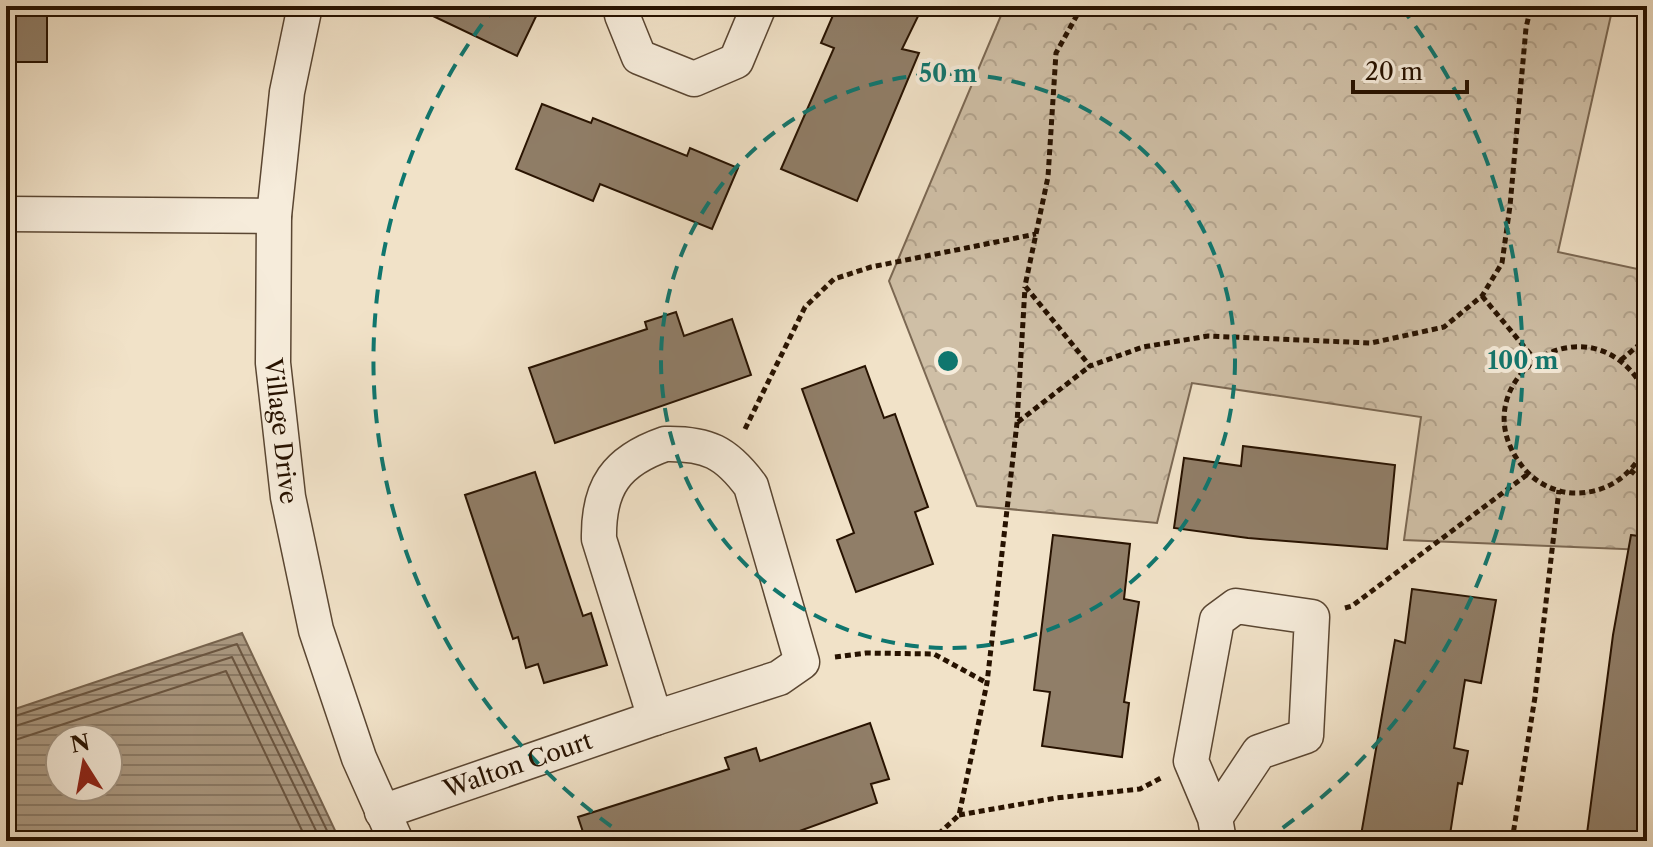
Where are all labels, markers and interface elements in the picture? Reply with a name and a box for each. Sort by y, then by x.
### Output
scale bar [1353,44,1467,94]
text: 20 m [1365,57,1423,86]
text: 50 m [919,59,977,88]
text: 100 m [1487,346,1559,375]
centre of rings [934,347,962,375]
street label: Village Drive [258,356,304,507]
north arrow [44,723,124,803]
street label: Walton Court [439,725,597,804]
text: N [68,729,92,759]

